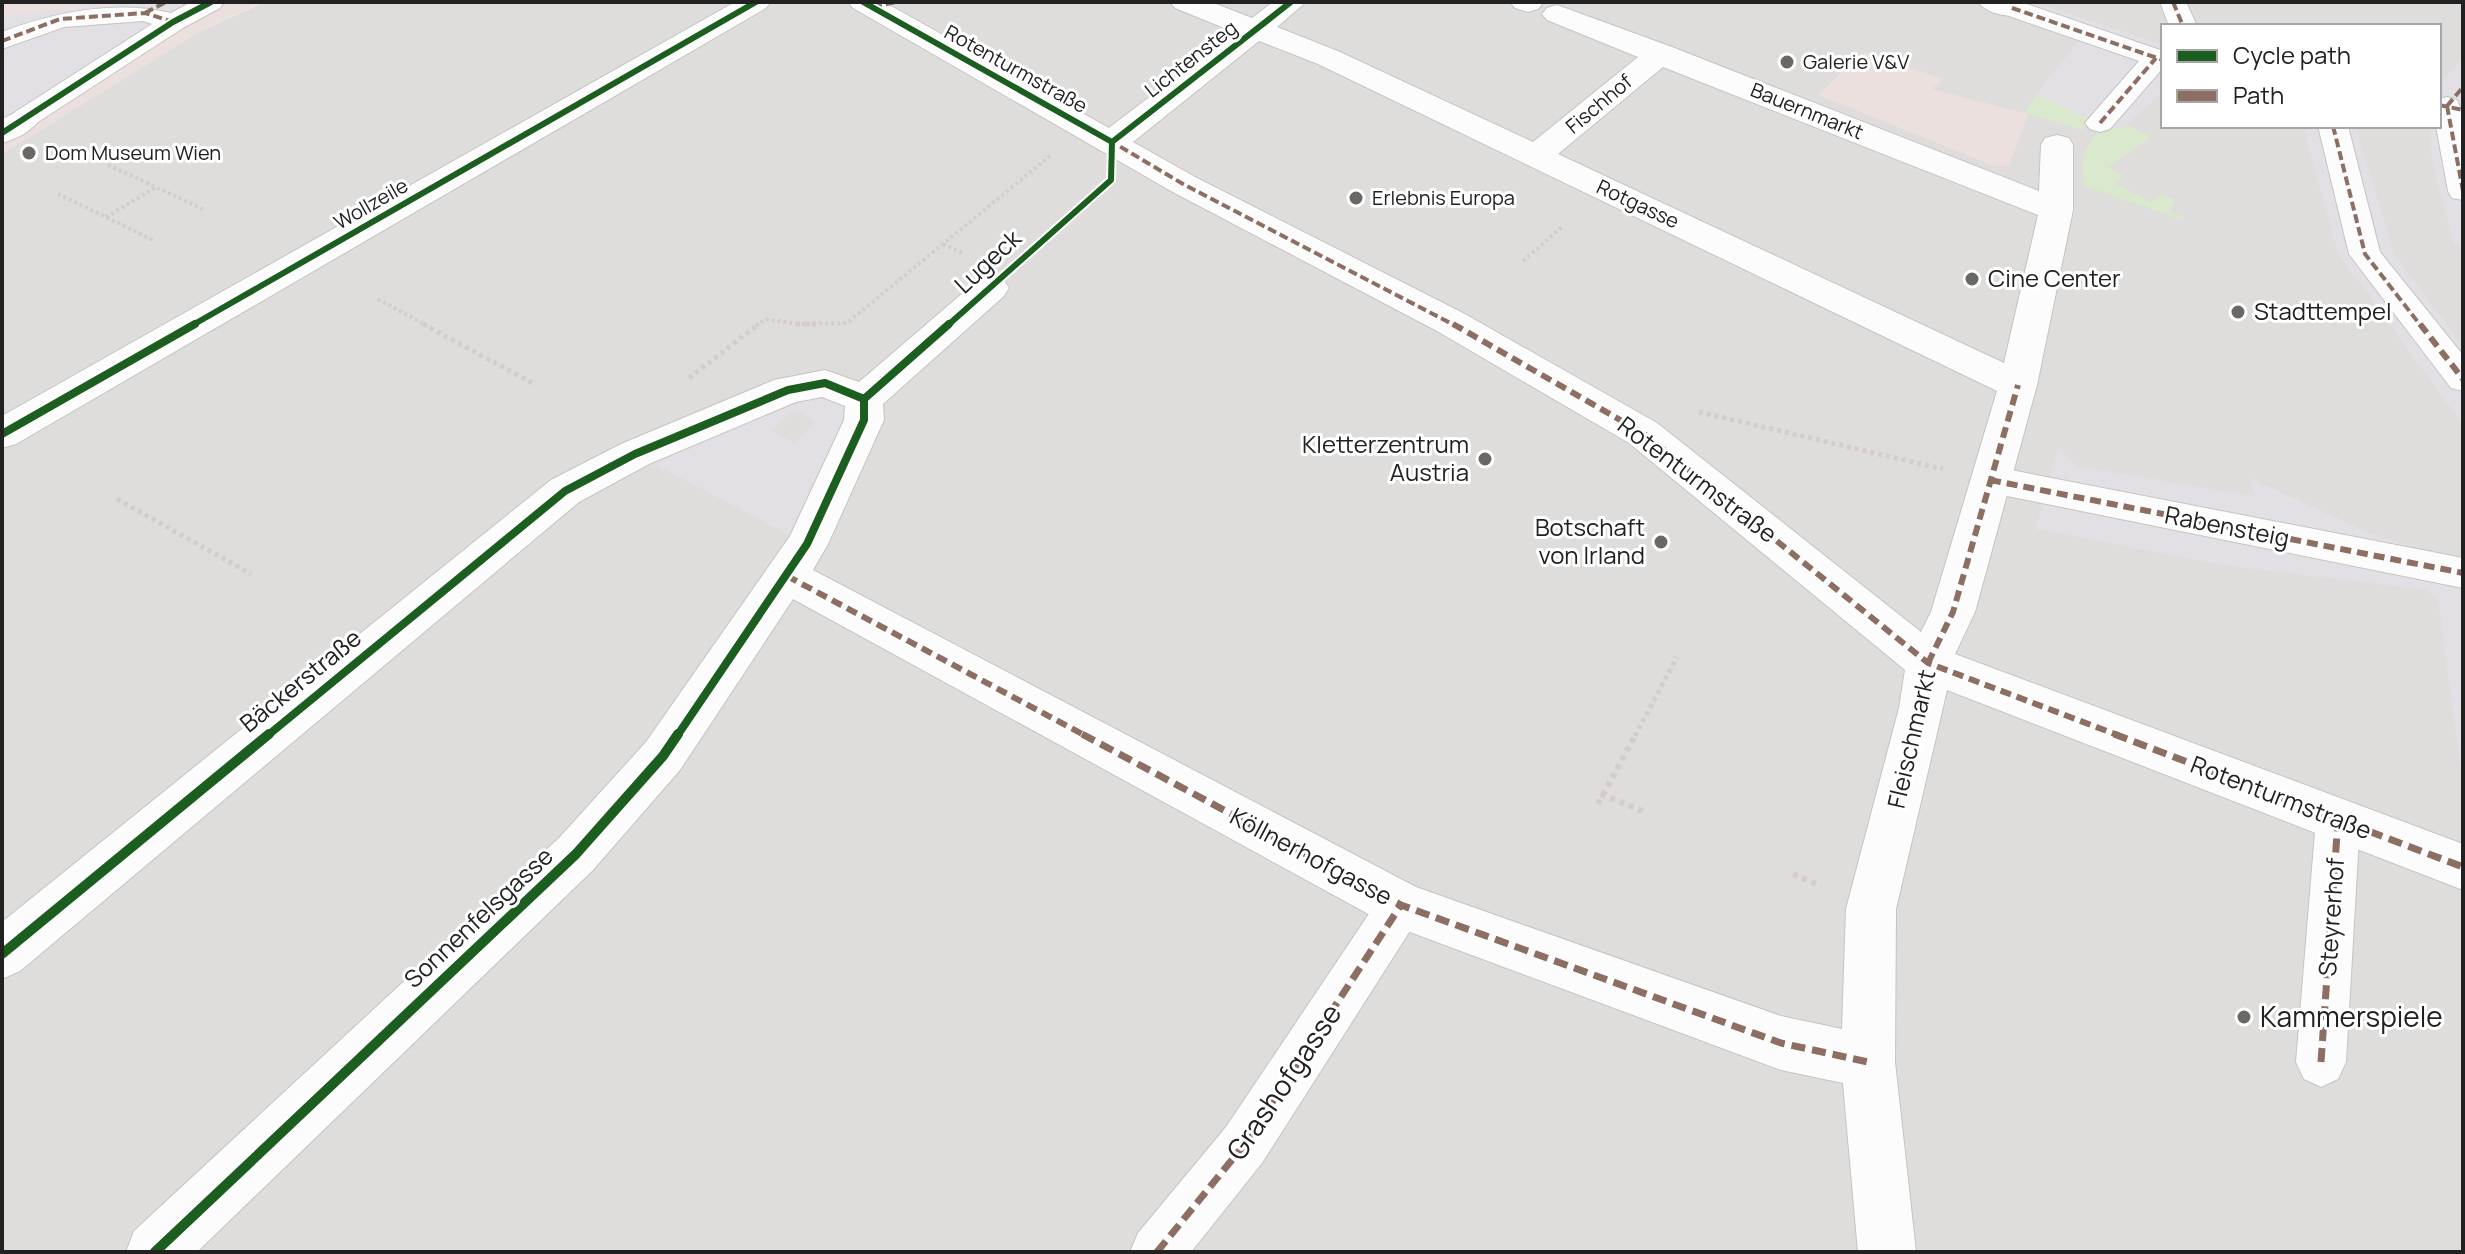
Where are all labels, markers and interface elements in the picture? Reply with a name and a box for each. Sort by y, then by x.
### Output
street label: Lichtensteg [1139,14,1242,103]
street label: Rotenturmstraße [940,18,1093,119]
legend [2161,24,2441,128]
text: Cycle path [2233,38,2351,71]
place label: Galerie V&V [1803,48,1909,75]
marker: Galerie V&V [1778,53,1796,71]
street label: Fischhof [1560,68,1638,139]
street label: Bauernmarkt [1747,76,1868,145]
text: Path [2233,78,2284,111]
place label: Dom Museum Wien [45,139,221,166]
marker: Dom Museum Wien [20,144,38,162]
street label: Wollzeile [329,172,413,236]
street label: Rotgasse [1593,173,1684,234]
place label: Erlebnis Europa [1372,184,1515,211]
marker: Erlebnis Europa [1347,189,1365,207]
street label: Lugeck [946,221,1028,300]
place label: Cine Center [1988,261,2121,294]
marker: Cine Center [1963,270,1981,288]
place label: Stadttempel [2254,294,2392,327]
marker: Stadttempel [2229,303,2247,321]
street label: Rotenturmstraße [1612,408,1784,550]
place label: Kletterzentrum Austria [1302,427,1469,488]
marker: Kletterzentrum Austria [1476,450,1494,468]
street label: Rabensteig [2162,497,2292,554]
place label: Botschaft von Irland [1535,510,1645,571]
marker: Botschaft von Irland [1652,533,1670,551]
street label: Bäckerstraße [232,621,368,739]
street label: Fleischmarkt [1879,666,1943,811]
street label: Rotenturmstraße [2186,747,2377,846]
street label: Köllnerhofgasse [1225,799,1399,912]
street label: Sonnenfelsgasse [396,839,560,995]
street label: Steyrerhof [2310,856,2351,977]
street label: Grashofgasse [1217,996,1349,1167]
place label: Kammerspiele [2260,997,2443,1035]
marker: Kammerspiele [2235,1008,2253,1026]

